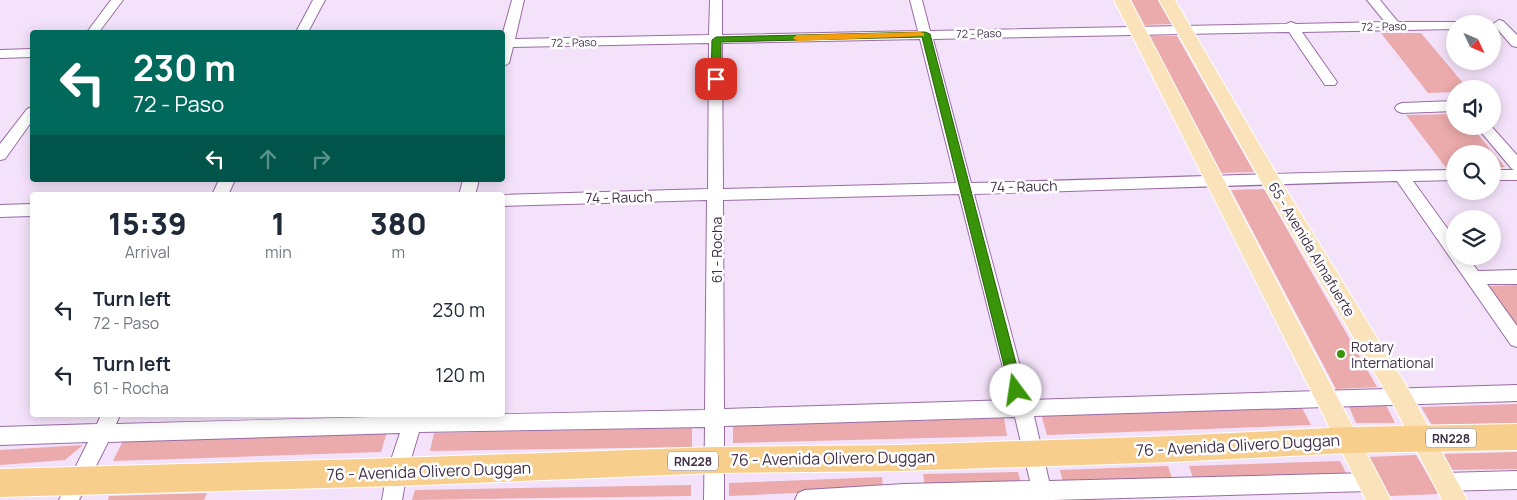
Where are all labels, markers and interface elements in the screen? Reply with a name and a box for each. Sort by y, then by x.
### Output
north arrow [1446,15,1501,70]
map controls [1446,15,1501,265]
street label: 72 - Paso [1361,18,1407,34]
street label: 72 - Paso [956,25,1002,41]
street label: 72 - Paso [551,34,597,50]
text: 230 m [133,44,236,92]
icon: left [50,50,115,115]
pin [695,58,737,100]
icon: arrive [702,65,730,93]
button: sound [1446,80,1501,135]
text: 72 - Paso [133,89,224,119]
icon: left [201,145,229,173]
icon: ahead [254,145,282,173]
icon: right [307,145,335,173]
button: search [1446,145,1501,200]
street label: 74 - Rauch [990,176,1058,196]
street label: 65 - Avenida Almafuerte [1264,178,1360,320]
street label: 74 - Rauch [585,187,653,207]
text: 15:39 [108,203,187,244]
text: 1 [272,203,285,244]
text: 380 [370,203,427,244]
button: layers [1446,210,1501,265]
street label: 61 - Rocha [707,217,726,283]
text: Arrival [125,241,170,263]
text: min [265,241,292,263]
text: m [392,241,405,263]
text: Turn left [93,286,171,312]
icon: left [50,296,78,324]
text: 230 m [432,297,485,323]
text: 72 - Paso [93,312,159,334]
place label: Rotary International [1351,337,1434,372]
marker: Rotary International [1335,348,1347,360]
text: Turn left [93,351,171,377]
icon: left [50,361,78,389]
text: 120 m [435,362,485,388]
position arrow [989,363,1041,415]
text: 61 - Rocha [93,377,169,399]
road number: RN228 [1426,428,1476,448]
street label: 76 - Avenida Olivero Duggan [1135,429,1341,461]
street label: 76 - Avenida Olivero Duggan [731,445,935,471]
road number: RN228 [668,452,718,471]
street label: 76 - Avenida Olivero Duggan [326,456,532,486]

